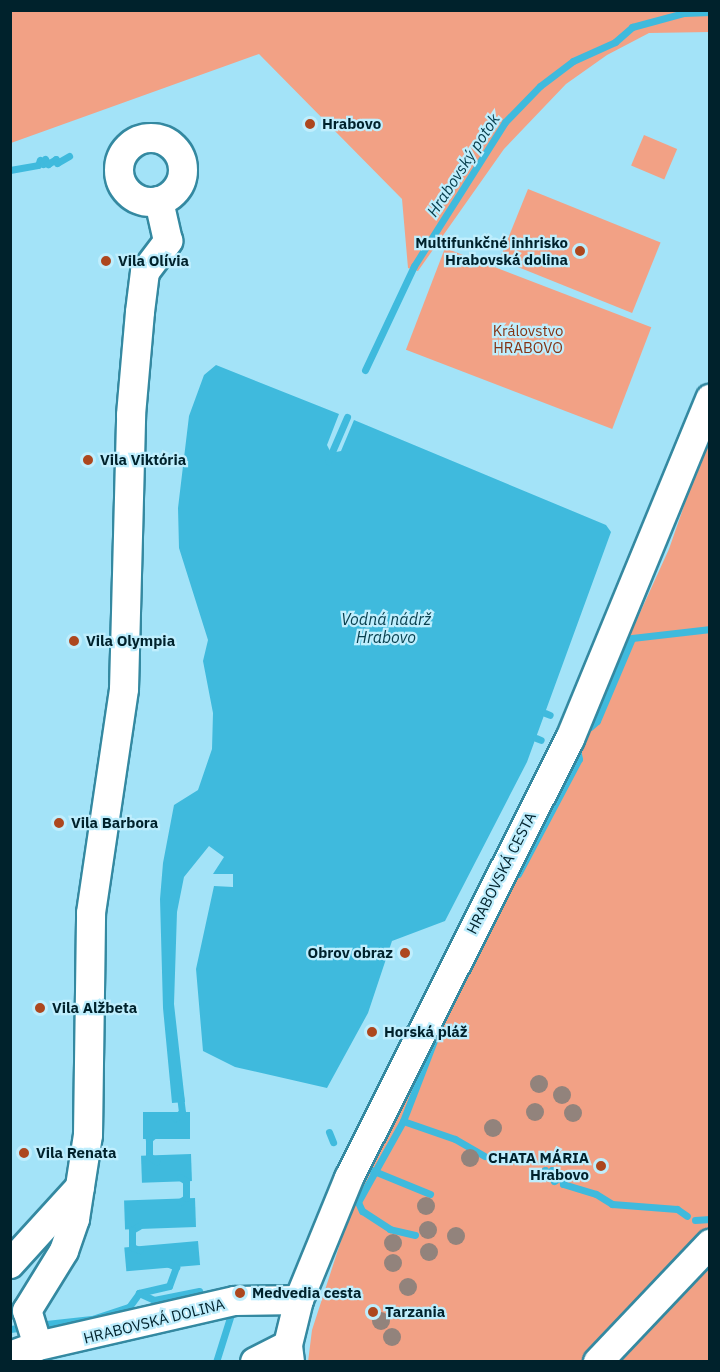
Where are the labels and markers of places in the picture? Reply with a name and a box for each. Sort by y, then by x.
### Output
place label: Hrabovo [322,115,381,133]
marker: Hrabovo [303,117,317,131]
place label: Multifunkčné inhrisko Hrabovská dolina [415,233,568,268]
marker: Multifunkčné inhrisko Hrabovská dolina [573,244,587,258]
place label: Vila Olívia [118,252,189,270]
marker: Vila Olívia [99,254,113,268]
place label: Vila Viktória [100,451,186,469]
marker: Vila Viktória [81,453,95,467]
place label: Vila Olympia [86,632,175,650]
marker: Vila Olympia [67,634,81,648]
place label: Vila Barbora [71,814,158,832]
marker: Vila Barbora [52,816,66,830]
place label: Obrov obraz [308,944,393,962]
marker: Obrov obraz [398,946,412,960]
place label: Vila Alžbeta [52,999,137,1017]
marker: Vila Alžbeta [33,1001,47,1015]
place label: Horská pláž [384,1023,468,1041]
marker: Horská pláž [365,1025,379,1039]
place label: Vila Renata [36,1144,117,1162]
marker: Vila Renata [17,1146,31,1160]
place label: CHATA MÁRIA Hrabovo [488,1148,589,1183]
marker: CHATA MÁRIA Hrabovo [594,1159,608,1173]
place label: Medvedia cesta [252,1284,362,1302]
marker: Medvedia cesta [233,1286,247,1300]
place label: Tarzania [385,1303,445,1321]
marker: Tarzania [366,1305,380,1319]

